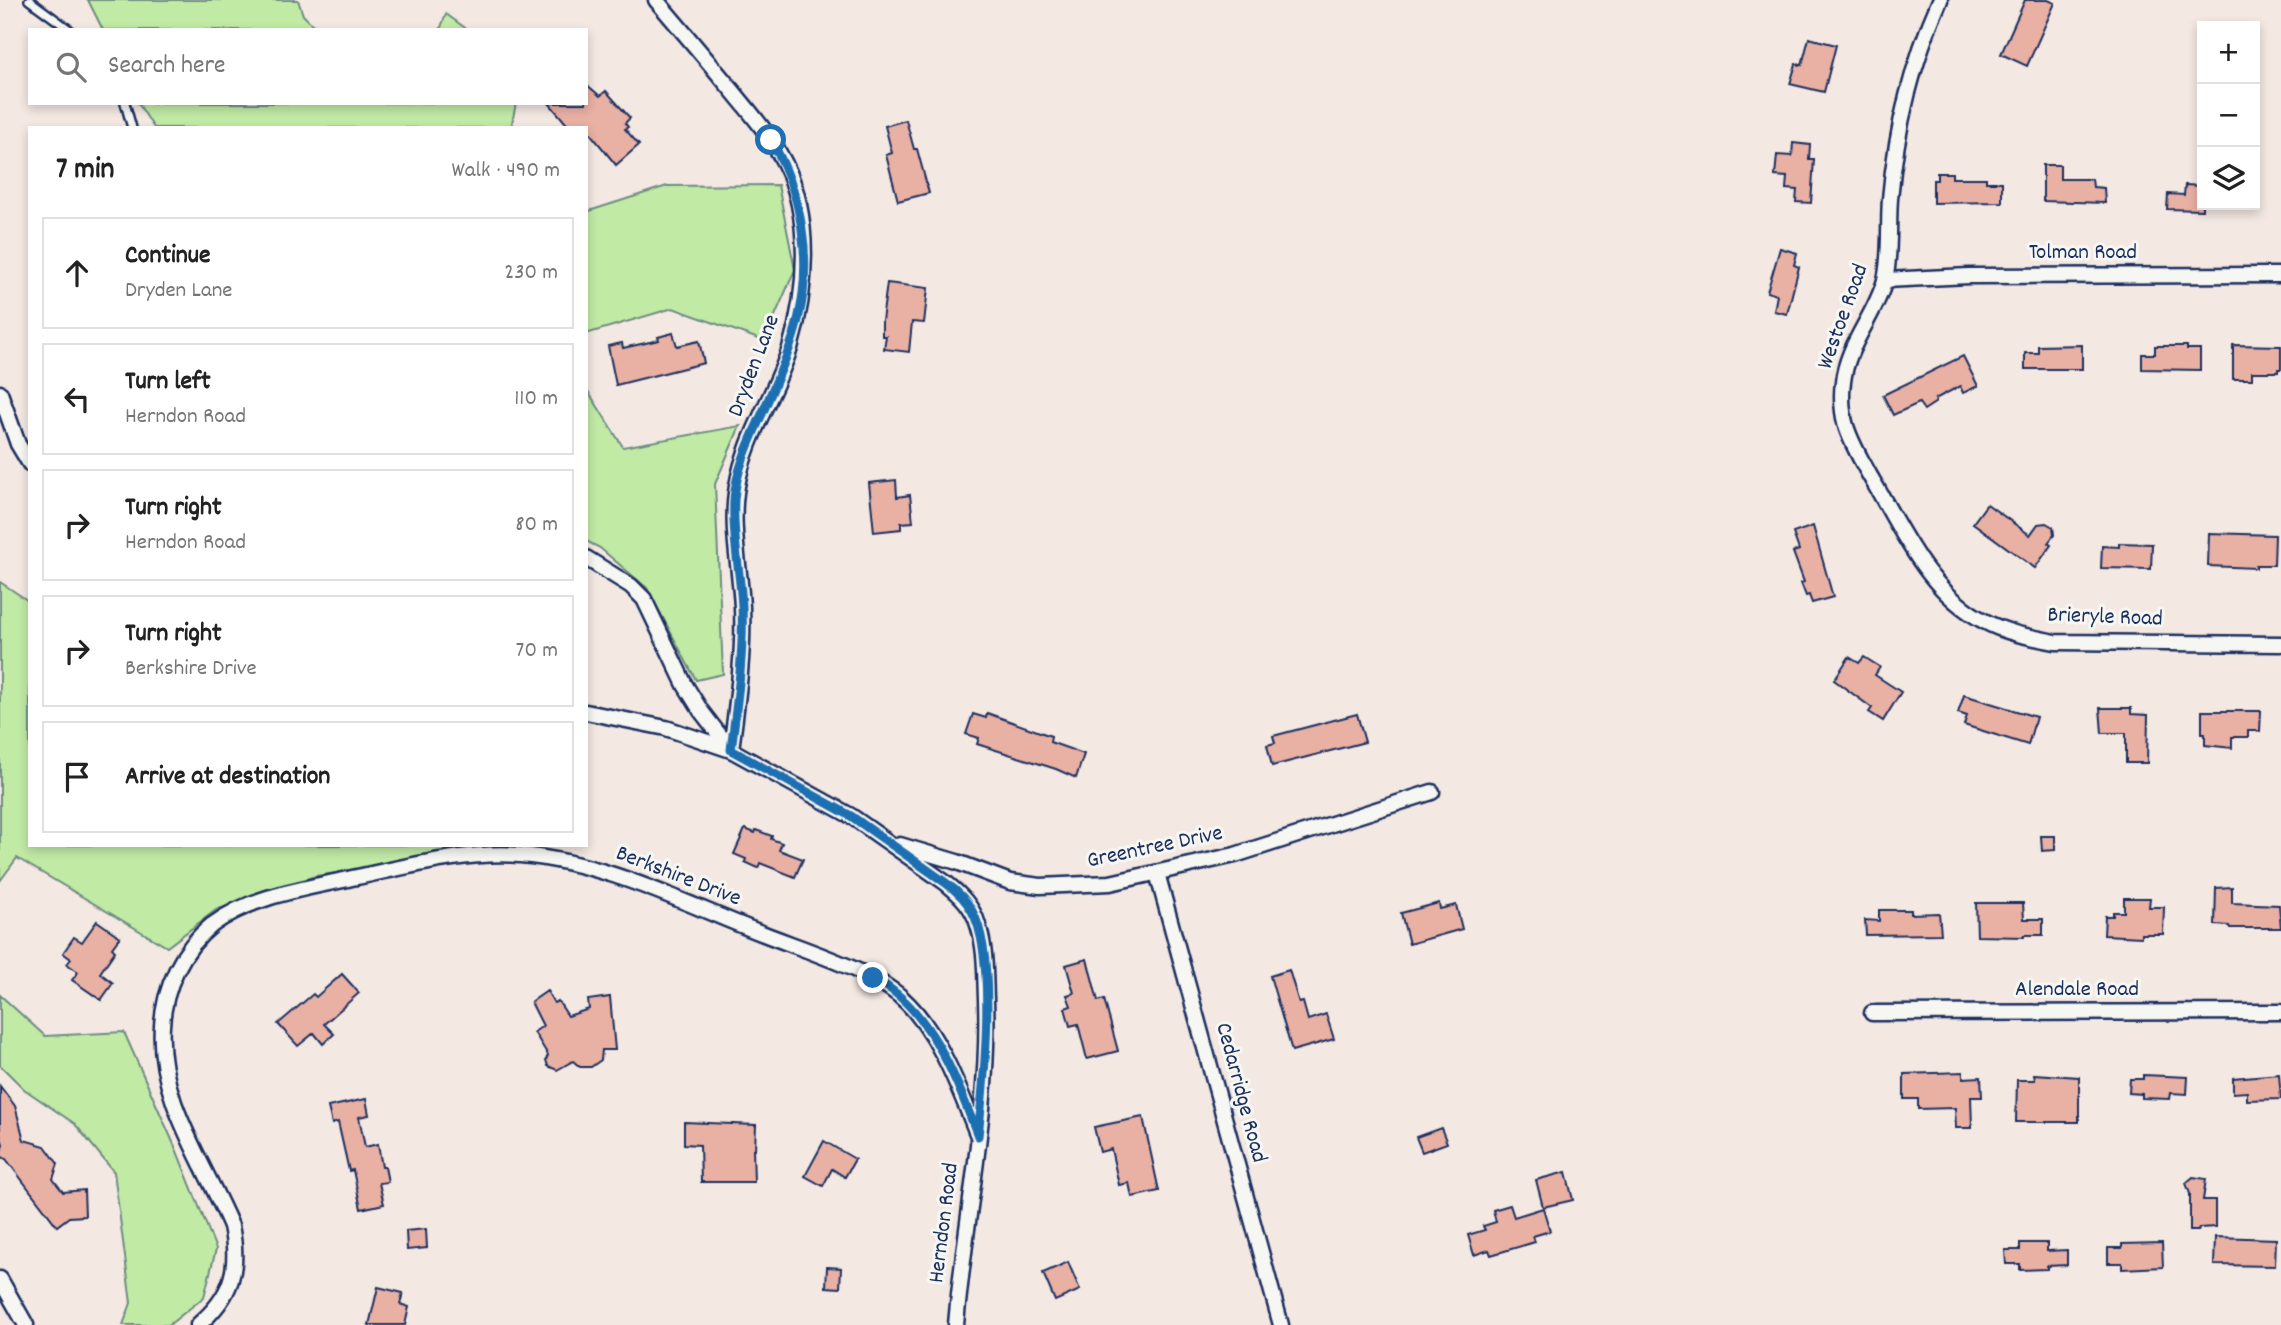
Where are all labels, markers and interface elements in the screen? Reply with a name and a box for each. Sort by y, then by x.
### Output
map controls [2197,21,2260,210]
button: + [2197,21,2260,84]
search box [28,28,588,105]
icon: search [52,48,90,86]
text: Search here [108,48,226,85]
button: − [2197,84,2260,147]
route start [755,124,786,155]
button: layers [2197,147,2260,210]
text: 7 min [56,150,114,193]
text: Walk · 490 m [452,155,560,188]
street label: Tolman Road [2029,237,2137,270]
text: Continue [125,238,210,275]
icon: ahead [58,254,96,292]
text: 230 m [504,257,558,290]
street label: Westoe Road [1810,260,1878,374]
text: Dryden Lane [125,275,232,308]
street label: Dryden Lane [720,310,790,422]
text: Turn left [125,364,211,401]
icon: left [58,380,96,418]
text: 110 m [514,383,558,416]
text: Herndon Road [125,401,246,434]
text: Turn right [125,490,222,527]
icon: right [58,506,96,544]
text: 80 m [515,509,558,542]
text: Herndon Road [125,527,246,560]
street label: Brieryle Road [2047,599,2163,637]
text: Turn right [125,616,222,653]
icon: right [58,632,96,670]
text: 70 m [516,635,558,668]
text: Berkshire Drive [125,653,257,686]
icon: arrive [58,758,96,796]
text: Arrive at destination [125,759,330,796]
street label: Greentree Drive [1084,818,1226,878]
street label: Berkshire Drive [611,838,745,916]
route end [857,962,888,993]
street label: Alendale Road [2015,974,2139,1007]
street label: Cedarridge Road [1205,1019,1275,1167]
street label: Herndon Road [921,1161,969,1285]

